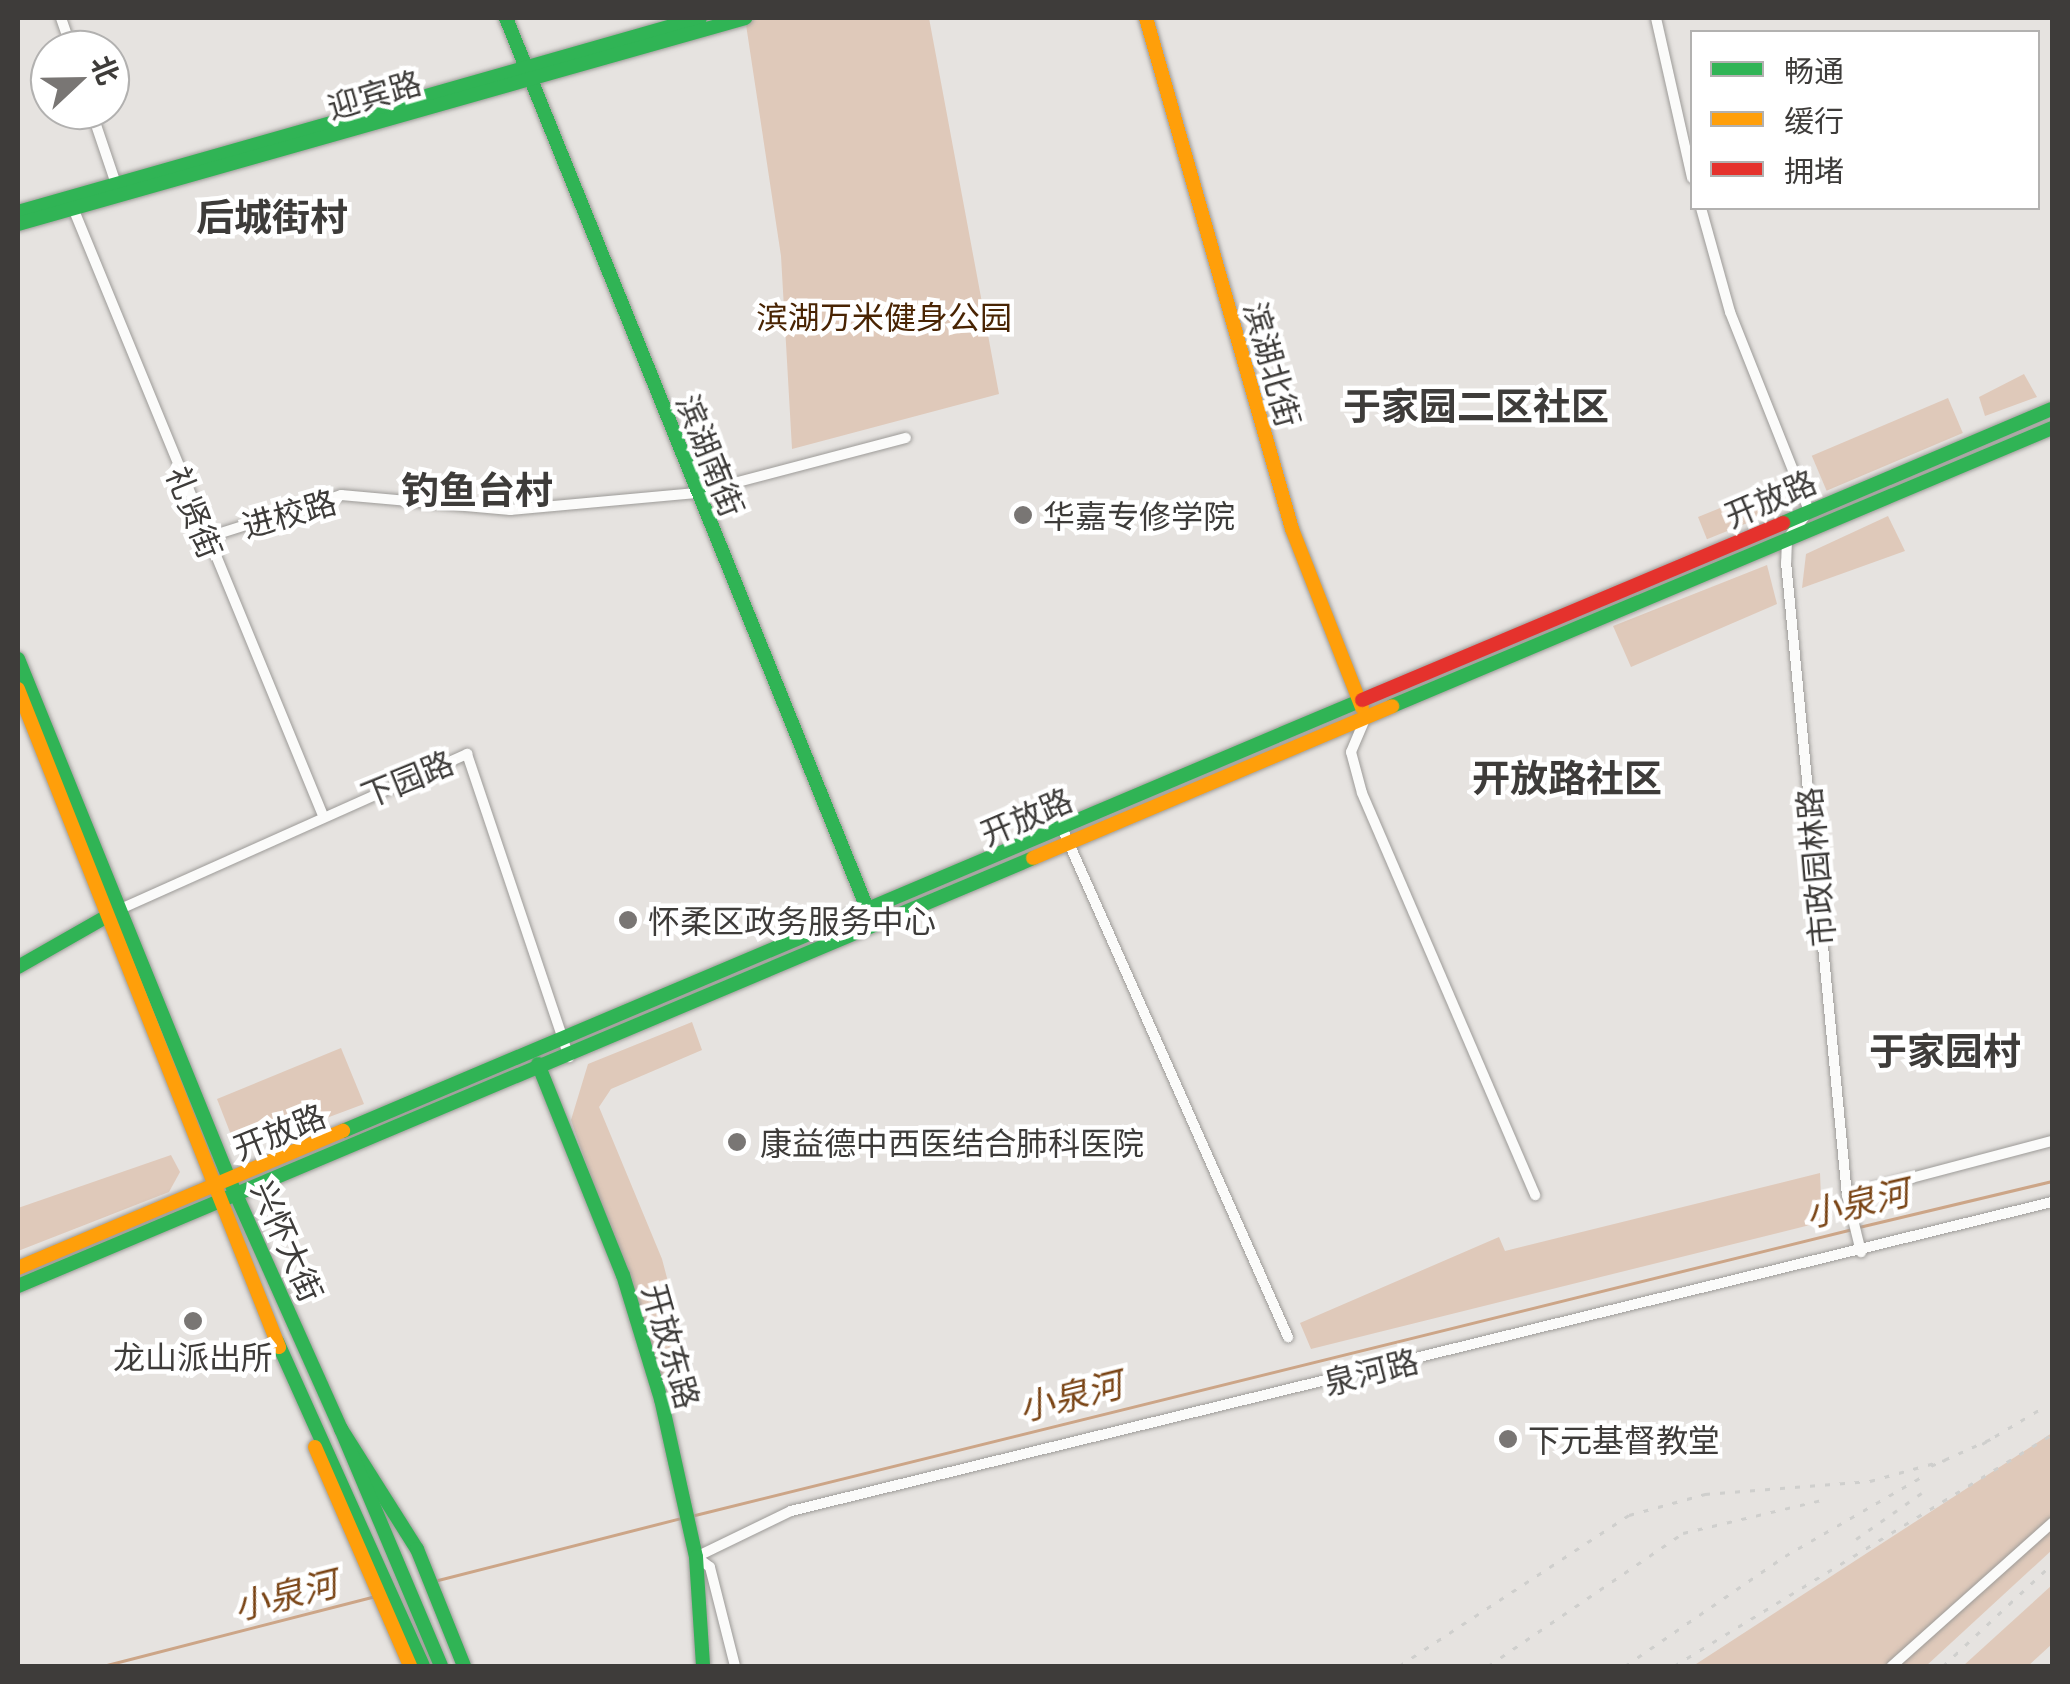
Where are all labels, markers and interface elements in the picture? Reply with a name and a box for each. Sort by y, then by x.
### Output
north arrow [30,30,130,130]
legend [1690,30,2040,210]
text: 北 [85,50,127,89]
text: 畅通 [1784,52,1844,88]
street label: 迎宾路 [323,62,425,126]
text: 缓行 [1784,102,1844,138]
text: 拥堵 [1784,152,1844,188]
district label: 后城街村 [196,194,348,240]
park label: 滨湖万米健身公园 [756,297,1012,335]
street label: 滨湖北街 [1237,297,1309,431]
district label: 于家园二区社区 [1343,383,1609,429]
street label: 滨湖南街 [669,388,753,522]
street label: 礼贤街 [159,460,231,564]
street label: 开放路 [1718,462,1822,534]
district label: 钓鱼台村 [401,467,553,513]
street label: 进校路 [238,481,340,545]
place label: 华嘉专修学院 [1043,496,1235,534]
marker: 华嘉专修学院 [1012,504,1034,526]
street label: 下园路 [355,742,459,814]
district label: 开放路社区 [1472,755,1662,801]
street label: 开放路 [974,780,1078,852]
street label: 市政园林路 [1789,786,1841,948]
place label: 怀柔区政务服务中心 [648,901,936,939]
marker: 怀柔区政务服务中心 [617,909,639,931]
district label: 于家园村 [1869,1028,2021,1074]
street label: 开放路 [227,1095,331,1167]
place label: 康益德中西医结合肺科医院 [760,1123,1144,1161]
marker: 康益德中西医结合肺科医院 [724,1129,750,1155]
water label: 小泉河 [1801,1170,1913,1234]
street label: 兴怀大街 [244,1175,332,1307]
street label: 开放东路 [636,1279,708,1413]
marker: 龙山派出所 [182,1310,204,1332]
place label: 龙山派出所 [113,1337,273,1375]
street label: 泉河路 [1320,1341,1422,1401]
water label: 小泉河 [1014,1362,1126,1428]
place label: 下元基督教堂 [1528,1420,1720,1458]
marker: 下元基督教堂 [1497,1428,1519,1450]
water label: 小泉河 [229,1561,341,1627]

